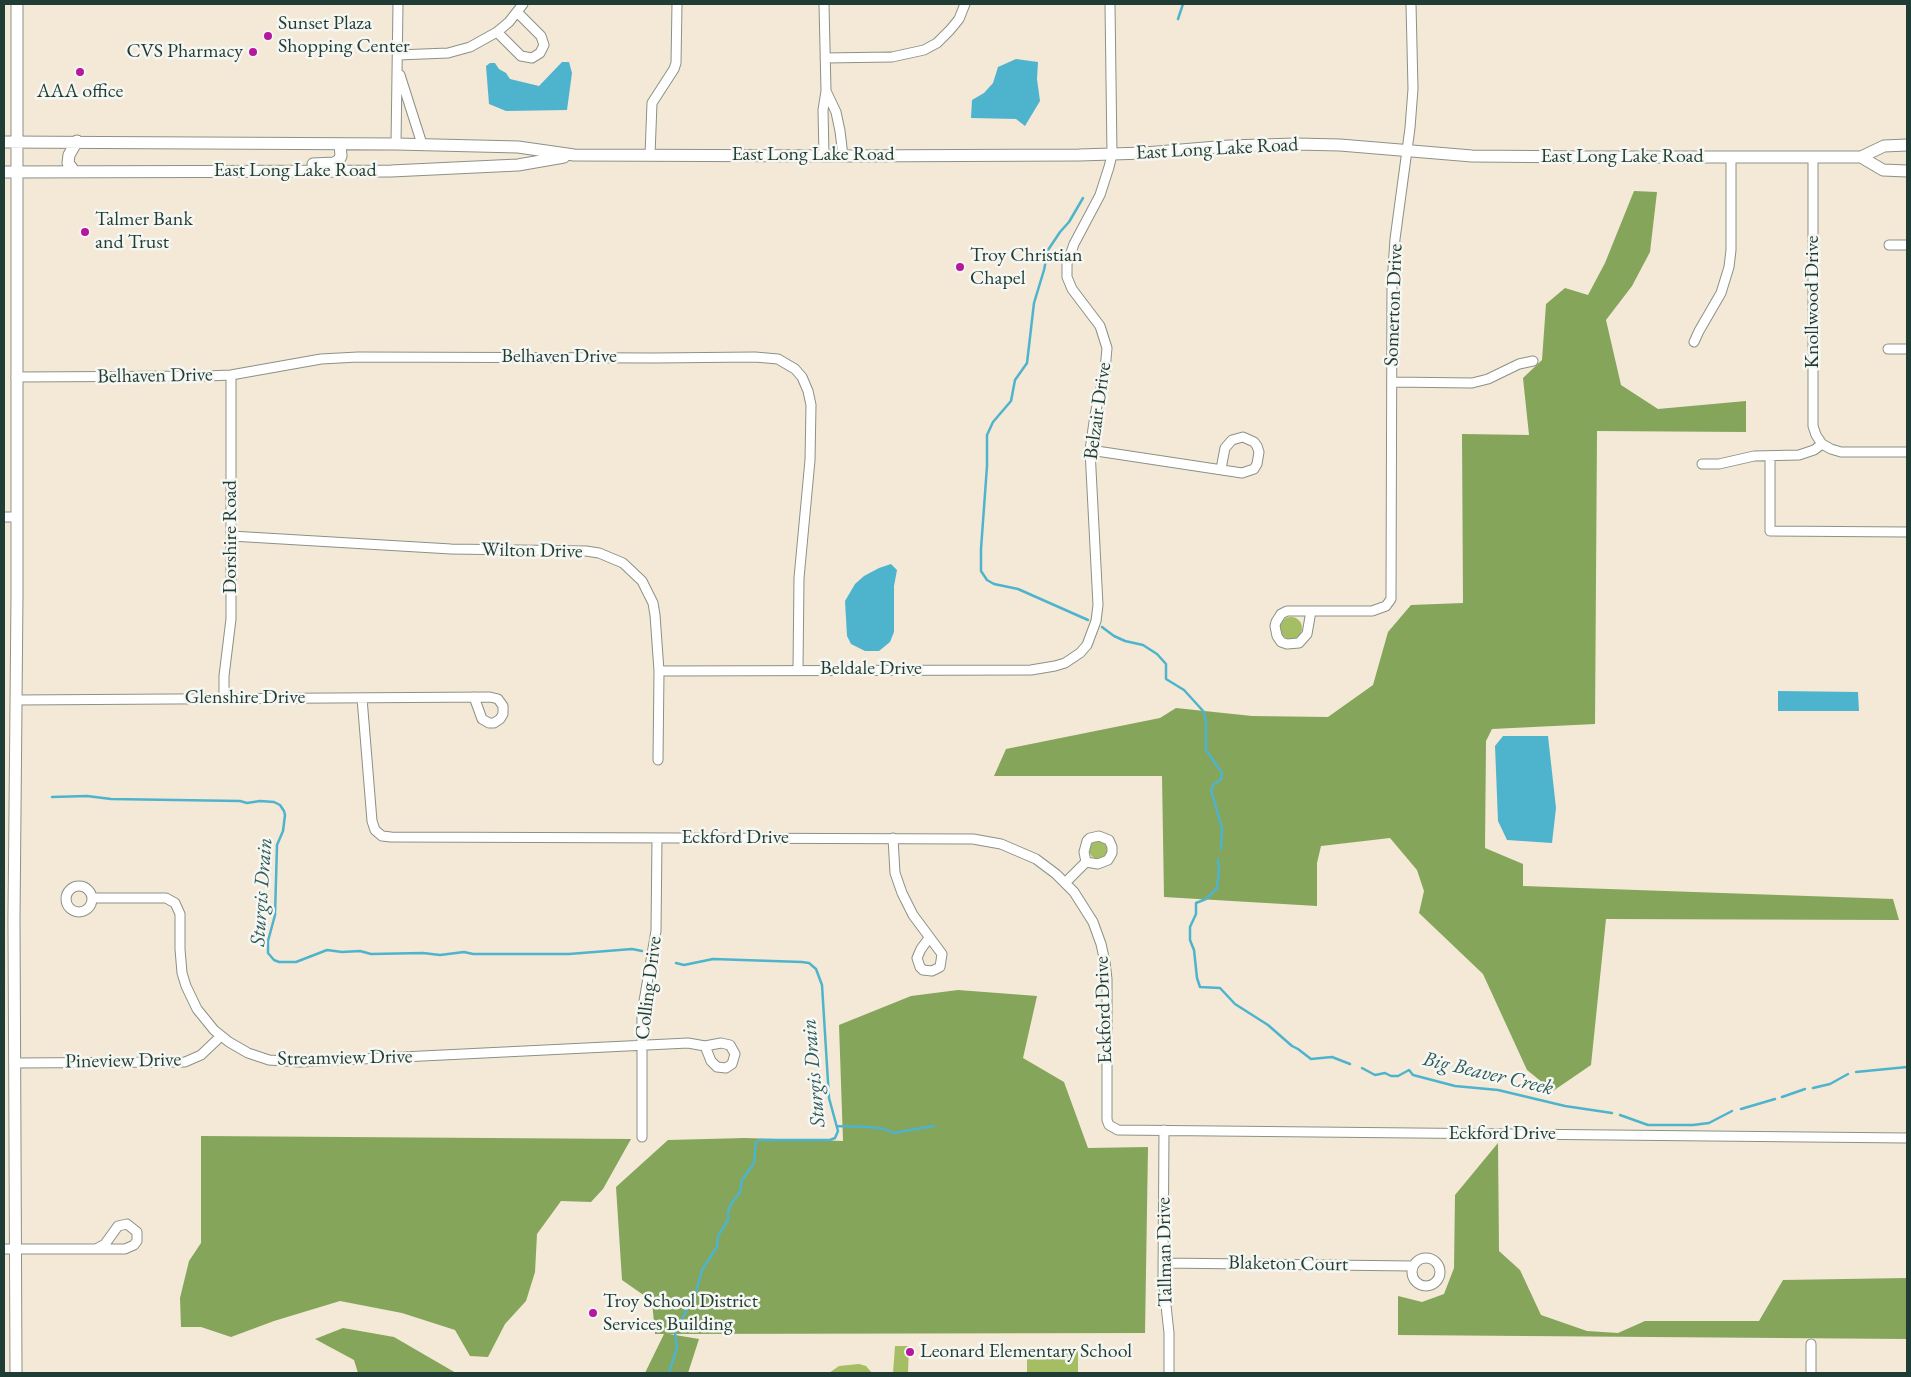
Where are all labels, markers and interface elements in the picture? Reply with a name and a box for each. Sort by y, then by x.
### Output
place label: Sunset Plaza Shopping Center [278,12,410,59]
marker: Sunset Plaza Shopping Center [262,30,274,42]
place label: CVS Pharmacy [127,40,243,64]
marker: CVS Pharmacy [247,46,259,58]
marker: AAA office [74,66,86,78]
place label: AAA office [37,80,123,104]
street label: East Long Lake Road [1135,133,1299,165]
street label: East Long Lake Road [731,143,895,167]
street label: East Long Lake Road [1540,145,1704,169]
street label: East Long Lake Road [213,159,377,183]
place label: Talmer Bank and Trust [95,208,193,255]
marker: Talmer Bank and Trust [79,226,91,238]
street label: Knollwood Drive [1801,235,1825,369]
street label: Somerton Drive [1380,243,1408,367]
place label: Troy Christian Chapel [970,244,1082,291]
marker: Troy Christian Chapel [954,261,966,273]
street label: Belhaven Drive [501,345,617,369]
street label: Belzair Drive [1079,361,1117,461]
street label: Belhaven Drive [97,363,213,389]
street label: Dorshire Road [219,480,243,594]
street label: Wilton Drive [481,538,583,564]
street label: Beldale Drive [820,657,922,681]
street label: Glenshire Drive [185,686,305,710]
street label: Eckford Drive [681,826,789,850]
water label: Sturgis Drain [246,837,278,947]
street label: Colling Drive [631,935,667,1041]
street label: Eckford Drive [1090,956,1118,1064]
water label: Sturgis Drain [797,1018,831,1128]
street label: Streamview Drive [277,1045,413,1071]
water label: Big Beaver Creek [1420,1047,1556,1101]
street label: Pineview Drive [65,1048,181,1074]
street label: Eckford Drive [1448,1122,1556,1146]
street label: Tallman Drive [1152,1197,1178,1307]
street label: Blaketon Court [1228,1251,1348,1277]
place label: Troy School District Services Building [603,1290,758,1337]
marker: Troy School District Services Building [587,1307,599,1319]
place label: Leonard Elementary School [920,1340,1132,1364]
marker: Leonard Elementary School [904,1346,916,1358]

